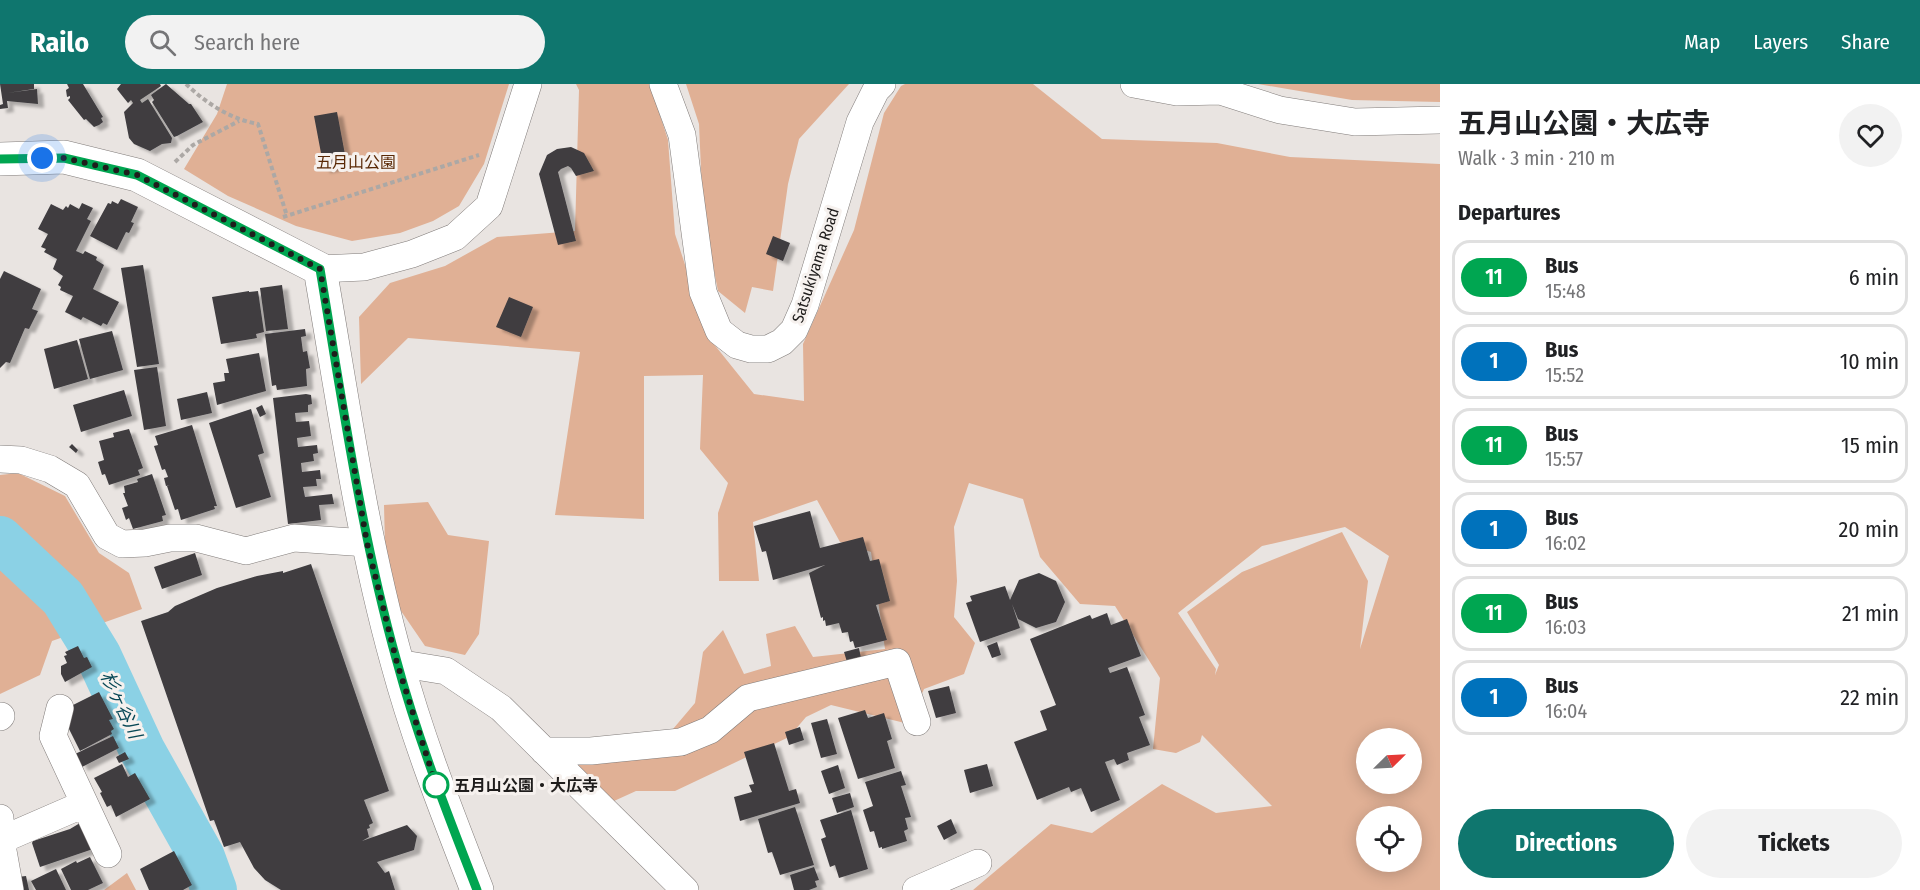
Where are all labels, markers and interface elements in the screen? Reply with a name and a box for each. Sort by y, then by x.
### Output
search box [125,15,545,69]
text: Railo [30,26,89,59]
icon: search [146,26,179,59]
text: Search here [194,29,300,56]
text: Map [1684,29,1720,55]
text: Layers [1753,29,1808,55]
text: Share [1841,29,1890,55]
button: heart [1839,104,1902,167]
text: 五月山公園・大広寺 [1458,107,1710,140]
your location [27,143,57,173]
text: Walk · 3 min · 210 m [1458,146,1615,170]
park label: 五月山公園 [316,153,396,172]
text: Departures [1458,199,1560,226]
street label: Satsukiyama Road [788,205,843,325]
text: Bus [1545,252,1578,279]
text: 11 [1485,264,1503,290]
text: 6 min [1849,264,1899,291]
text: 15:48 [1545,279,1586,303]
text: Bus [1545,336,1578,363]
text: 1 [1490,348,1498,374]
text: 10 min [1840,348,1899,375]
text: 15:52 [1545,363,1584,387]
text: Bus [1545,420,1578,447]
text: 11 [1485,432,1503,458]
text: 15 min [1841,432,1899,459]
text: 15:57 [1545,447,1583,471]
text: Bus [1545,504,1578,531]
text: 1 [1490,516,1498,542]
text: 20 min [1839,516,1899,543]
text: 16:02 [1545,531,1586,555]
text: Bus [1545,588,1578,615]
text: 11 [1485,600,1503,626]
text: 21 min [1842,600,1899,627]
text: 16:03 [1545,615,1586,639]
water label: 杉ヶ谷川 [96,668,147,744]
text: Bus [1545,672,1578,699]
text: 1 [1490,684,1498,710]
text: 22 min [1840,684,1899,711]
text: 16:04 [1545,699,1587,723]
north arrow [1356,728,1422,794]
map controls [1356,728,1422,872]
marker: 五月山公園・大広寺 [423,772,449,798]
place label: 五月山公園・大広寺 [454,776,598,795]
button: locate [1356,806,1422,872]
button: Directions [1458,809,1674,878]
button: Tickets [1686,809,1902,878]

